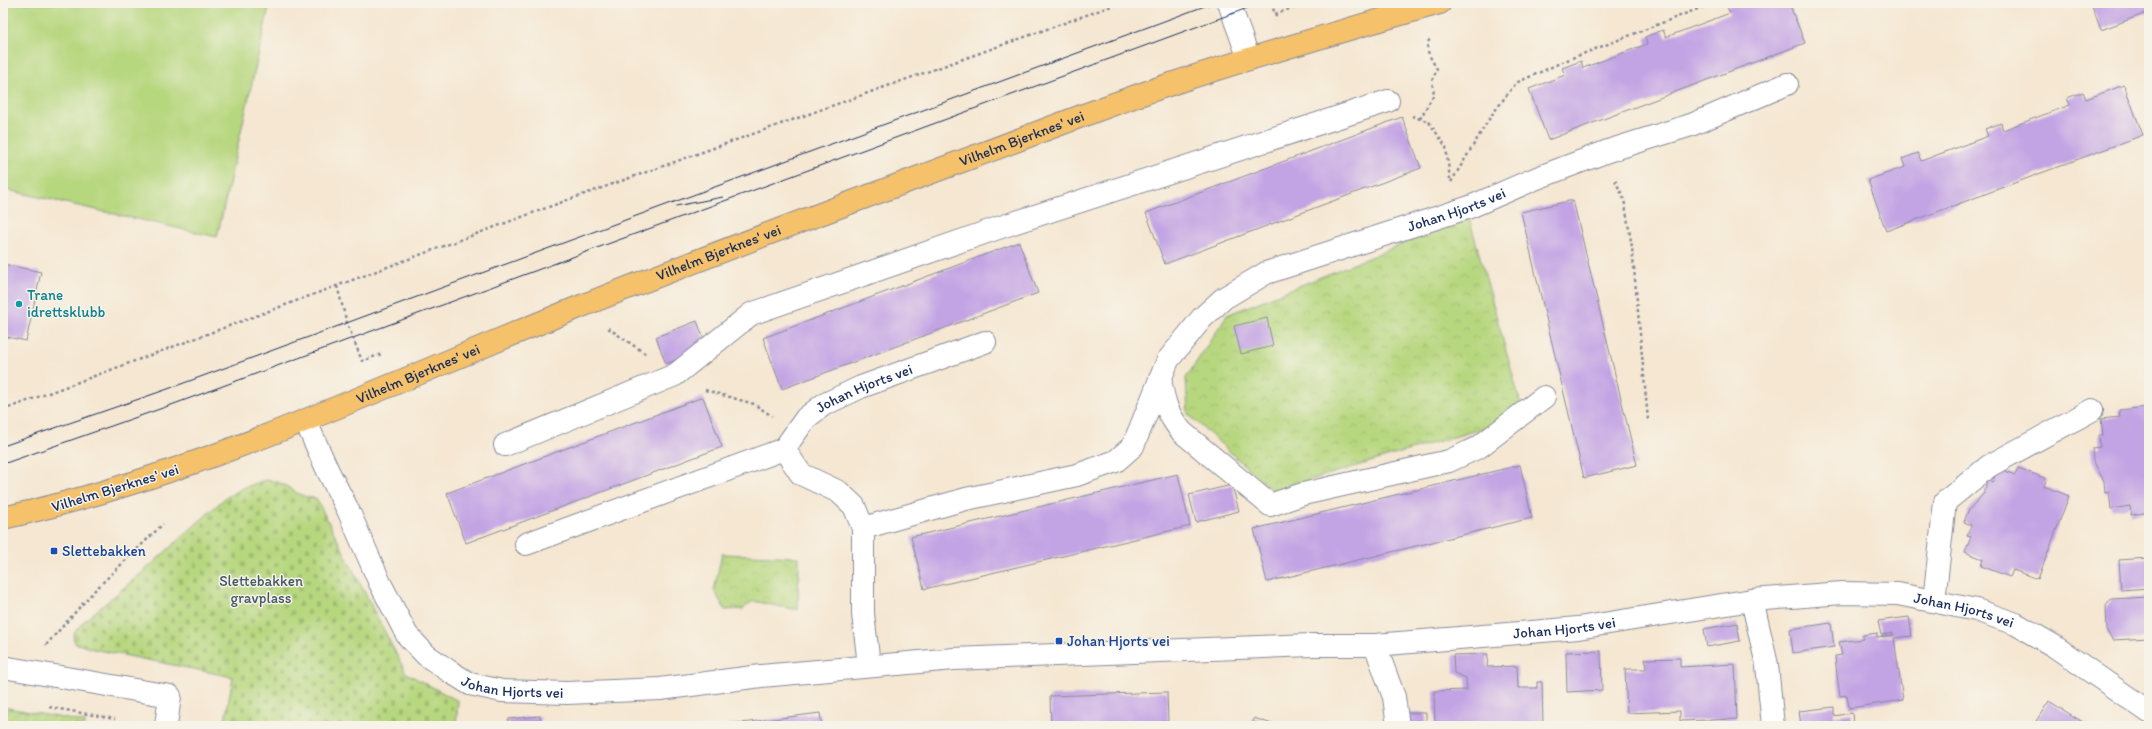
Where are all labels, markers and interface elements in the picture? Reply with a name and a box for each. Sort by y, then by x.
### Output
street label: Vilhelm Bjerknes' vei [957,107,1087,170]
street label: Johan Hjorts vei [1405,184,1508,236]
street label: Vilhelm Bjerknes' vei [653,221,784,285]
place label: Trane idrettsklubb [27,286,106,321]
marker: Trane idrettsklubb [14,299,24,309]
street label: Vilhelm Bjerknes' vei [354,340,483,408]
street label: Johan Hjorts vei [812,360,915,416]
street label: Vilhelm Bjerknes' vei [49,460,181,516]
place label: Slettebakken [62,542,146,560]
marker: Slettebakken [49,546,59,556]
park label: Slettebakken gravplass [219,572,303,607]
street label: Johan Hjorts vei [1912,588,2017,632]
street label: Johan Hjorts vei [1512,613,1617,642]
place label: Johan Hjorts vei [1067,632,1170,650]
marker: Johan Hjorts vei [1054,636,1064,646]
street label: Johan Hjorts vei [458,672,564,702]

